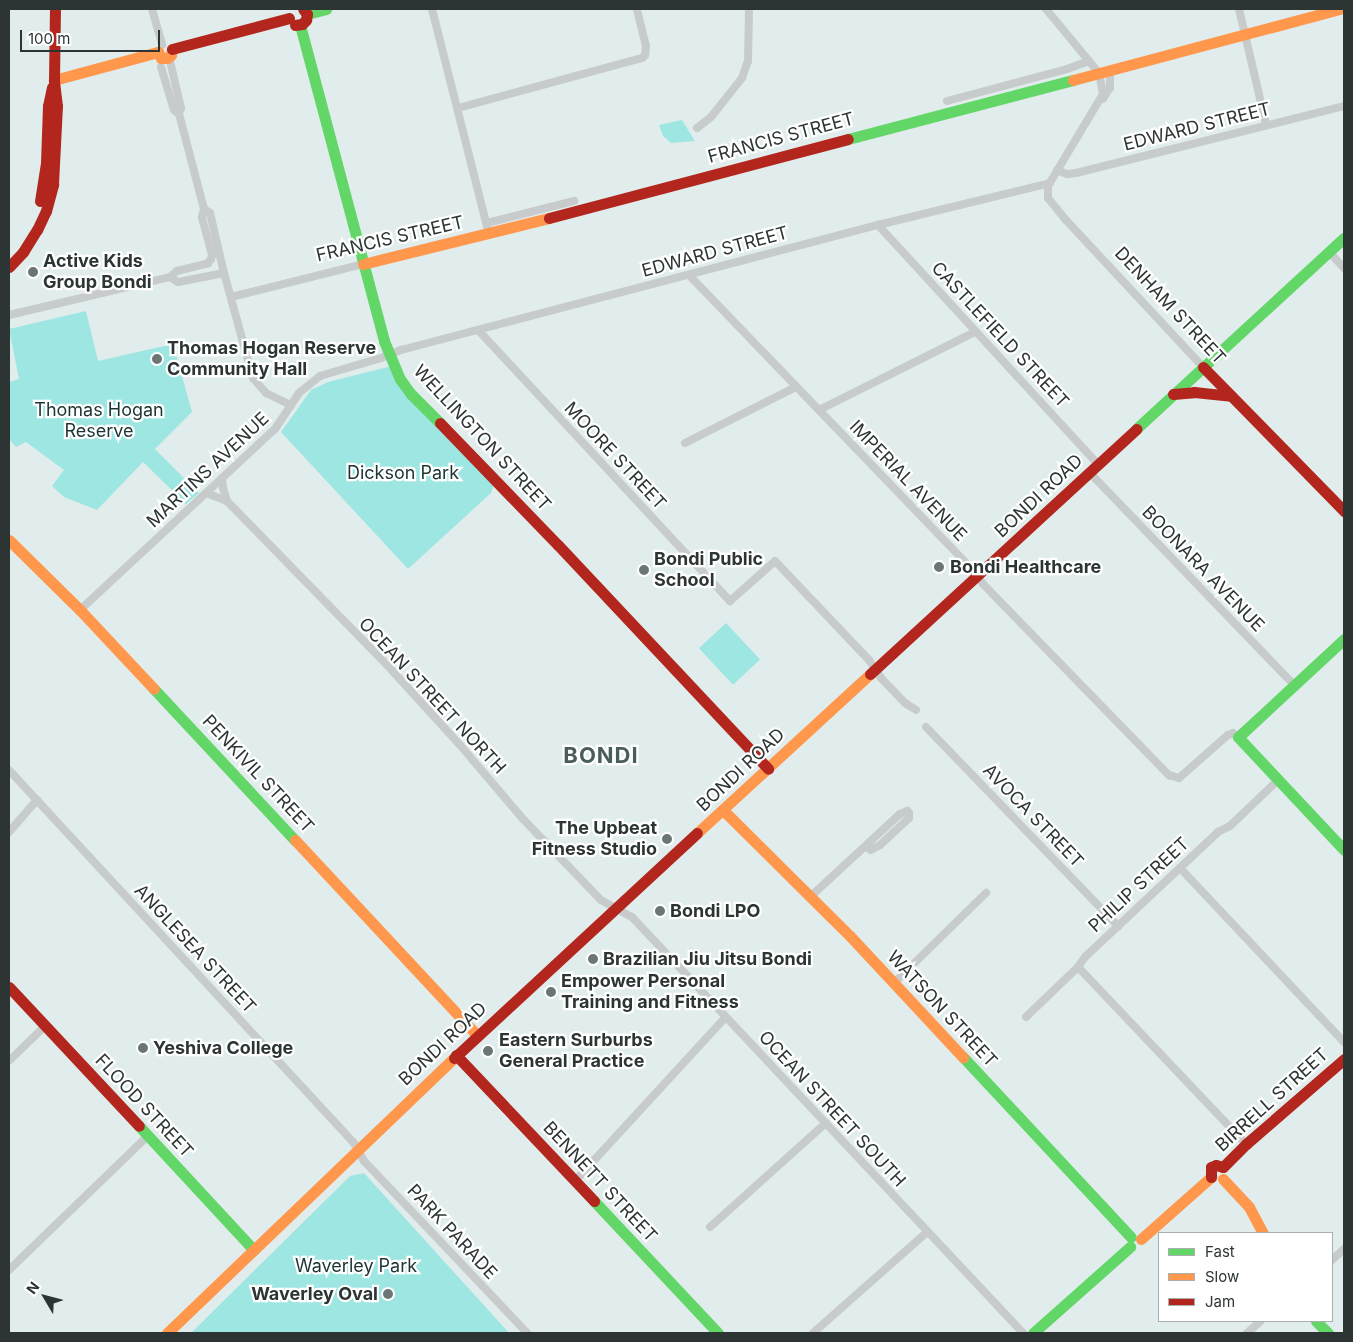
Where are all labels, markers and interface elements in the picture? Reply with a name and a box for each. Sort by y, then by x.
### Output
scale bar [22,20,162,52]
text: 100 m [28,29,70,48]
street label: EDWARD STREET [1121,98,1273,156]
street label: FRANCIS STREET [705,108,857,168]
street label: FRANCIS STREET [314,212,466,266]
street label: EDWARD STREET [639,222,791,282]
street label: DENHAM STREET [1110,243,1230,369]
place label: Active Kids Group Bondi [43,251,152,294]
street label: CASTLEFIELD STREET [927,257,1073,413]
marker: Active Kids Group Bondi [27,266,39,278]
place label: Thomas Hogan Reserve Community Hall [167,338,376,380]
marker: Thomas Hogan Reserve Community Hall [151,353,163,365]
street label: WELLINGTON STREET [409,361,555,515]
street label: MOORE STREET [560,398,670,514]
park label: Thomas Hogan Reserve [34,400,164,442]
street label: MARTINS AVENUE [142,408,274,532]
street label: IMPERIAL AVENUE [845,416,971,546]
street label: BONDI ROAD [991,450,1087,542]
park label: Dickson Park [347,462,459,484]
street label: BOONARA AVENUE [1137,502,1269,636]
place label: Bondi Public School [654,549,763,592]
place label: Bondi Healthcare [950,556,1101,578]
marker: Bondi Healthcare [932,560,946,574]
marker: Bondi Public School [638,564,650,576]
street label: OCEAN STREET NORTH [354,613,510,779]
street label: PENKIVIL STREET [198,711,318,837]
street label: BONDI ROAD [693,724,789,816]
district label: BONDI [563,743,639,769]
street label: AVOCA STREET [978,760,1088,872]
place label: The Upbeat Fitness Studio [532,818,657,861]
marker: The Upbeat Fitness Studio [661,833,673,845]
street label: PHILIP STREET [1084,833,1194,937]
street label: ANGLESEA STREET [130,880,260,1018]
place label: Bondi LPO [670,900,760,922]
marker: Bondi LPO [654,905,666,917]
street label: WATSON STREET [883,946,1001,1072]
place label: Brazilian Jiu Jitsu Bondi [603,948,812,970]
marker: Brazilian Jiu Jitsu Bondi [587,953,599,965]
place label: Empower Personal Training and Fitness [561,971,739,1014]
marker: Empower Personal Training and Fitness [545,986,557,998]
street label: BONDI ROAD [395,998,491,1090]
street label: OCEAN STREET SOUTH [754,1026,910,1192]
place label: Eastern Surburbs General Practice [499,1030,653,1072]
place label: Yeshiva College [153,1037,293,1059]
marker: Yeshiva College [137,1042,149,1054]
marker: Eastern Surburbs General Practice [481,1044,495,1058]
street label: BIRRELL STREET [1211,1044,1333,1156]
street label: FLOOD STREET [90,1050,198,1162]
street label: BENNETT STREET [539,1117,661,1247]
street label: PARK PARADE [403,1180,501,1284]
legend [1158,1232,1333,1322]
text: Fast [1205,1242,1235,1261]
park label: Waverley Park [295,1255,417,1277]
text: Slow [1205,1267,1239,1286]
north arrow [20,1272,70,1322]
text: N [23,1278,43,1297]
place label: Waverley Oval [251,1283,378,1305]
marker: Waverley Oval [382,1288,394,1300]
text: Jam [1205,1292,1235,1311]

